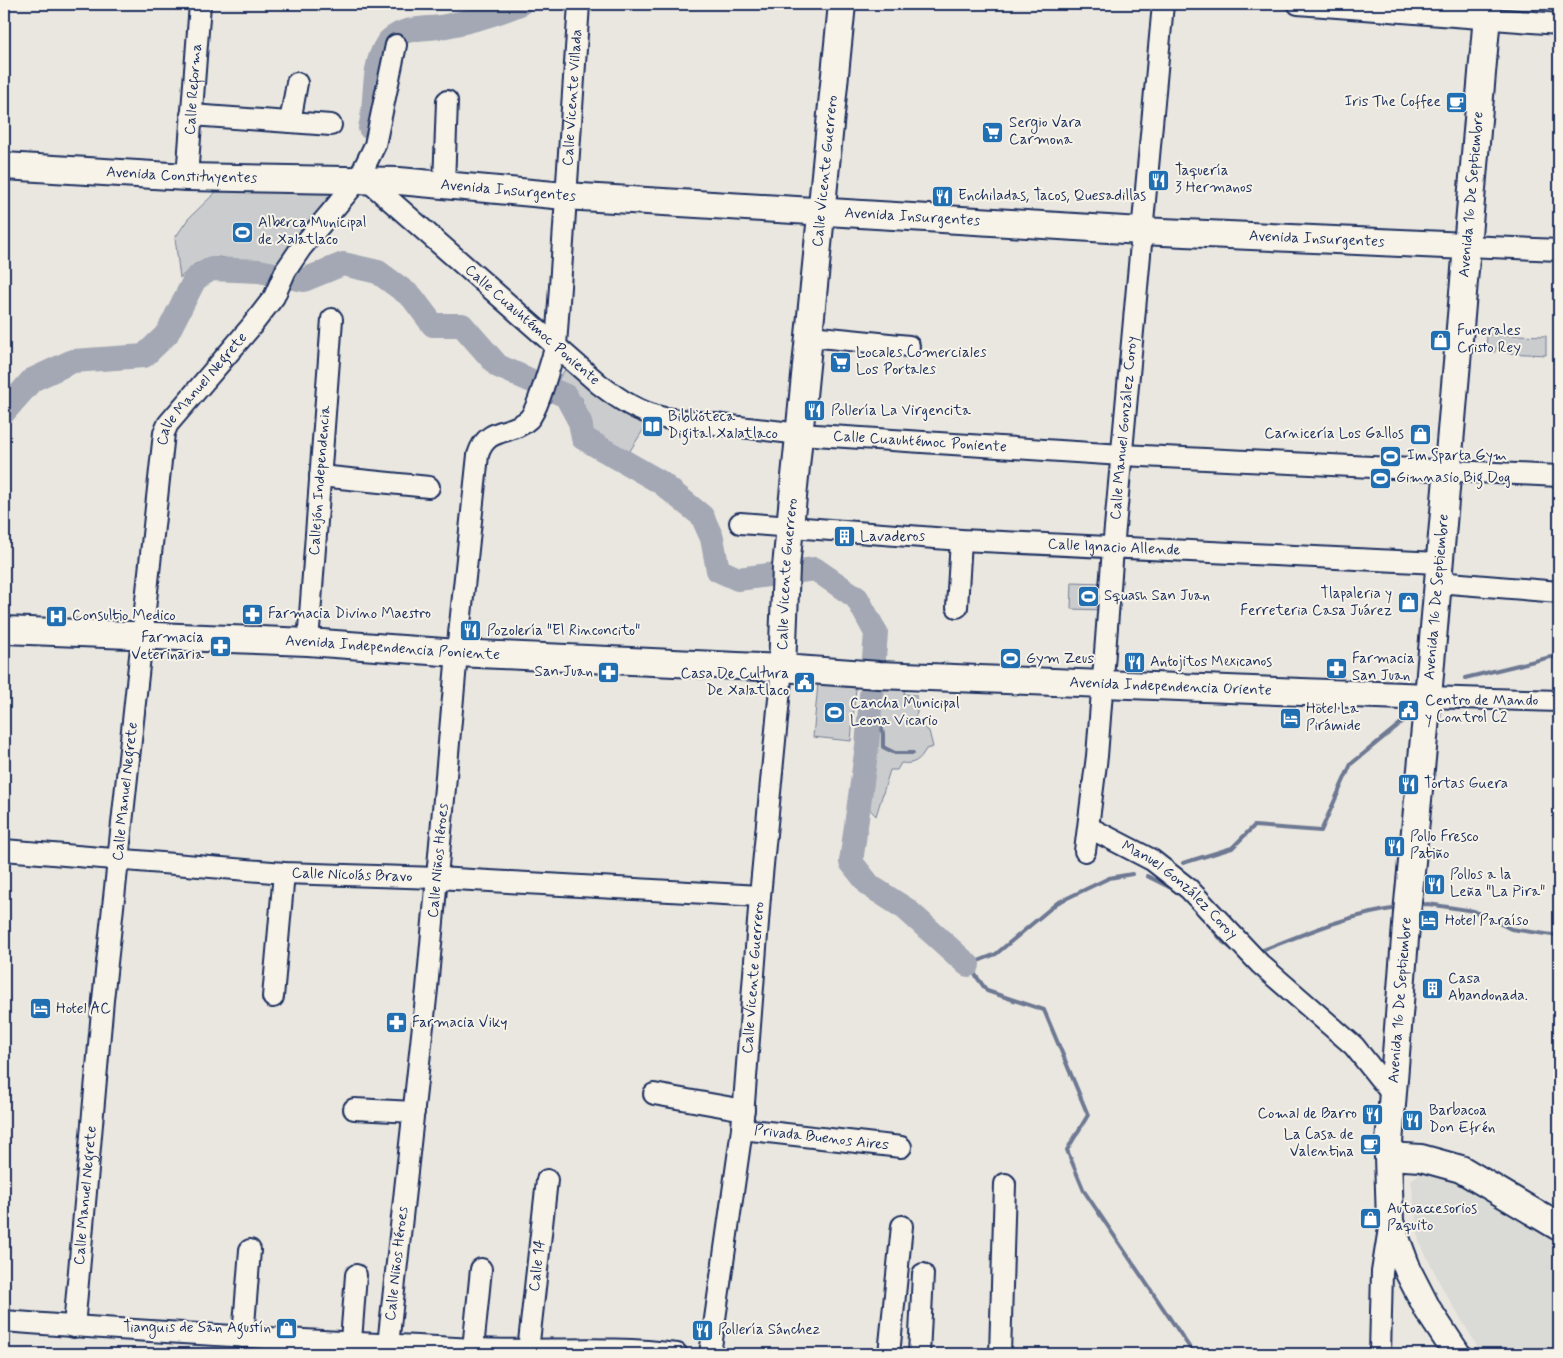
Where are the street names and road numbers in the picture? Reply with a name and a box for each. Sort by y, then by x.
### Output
street label: Calle Vicente Villada [558,29,587,167]
street label: Calle Reforma [180,43,207,136]
street label: Calle Vicente Guerrero [808,94,843,248]
street label: Avenida 16 De Septiembre [1454,110,1489,278]
street label: Avenida Constituyentes [106,162,258,188]
street label: Avenida Insurgentes [440,175,577,207]
street label: Avenida Insurgentes [844,203,981,231]
street label: Avenida Insurgentes [1248,226,1385,252]
street label: Calle Cuauhtémoc Poniente [460,260,604,390]
street label: Calle Manuel Negrete [153,328,252,446]
street label: Calle Manuel González Coroy [1106,335,1143,521]
street label: Callejón Independencia [304,404,336,556]
street label: Calle Cuauhtémoc Poniente [832,426,1008,457]
street label: Calle Vicente Guerrero [773,497,803,651]
street label: Avenida 16 De Septiembre [1420,513,1454,681]
street label: Calle Ignacio Allende [1047,534,1181,561]
street label: Avenida Independencia Poniente [285,631,501,665]
street label: Avenida Independencia Oriente [1069,673,1272,701]
street label: Calle Manuel Negrete [108,721,143,862]
street label: Calle Niños Héroes [423,802,454,919]
street label: Manuel González Coroy [1118,836,1242,944]
street label: Calle Nicolás Bravo [291,863,413,887]
street label: Calle Vicente Guerrero [738,901,770,1055]
street label: Avenida 16 De Septiembre [1384,916,1417,1084]
street label: Privada Buenos Aires [753,1120,890,1156]
street label: Calle Manuel Negrete [70,1125,102,1266]
street label: Calle Niños Héroes [381,1205,413,1322]
street label: Calle 14 [525,1238,550,1293]

